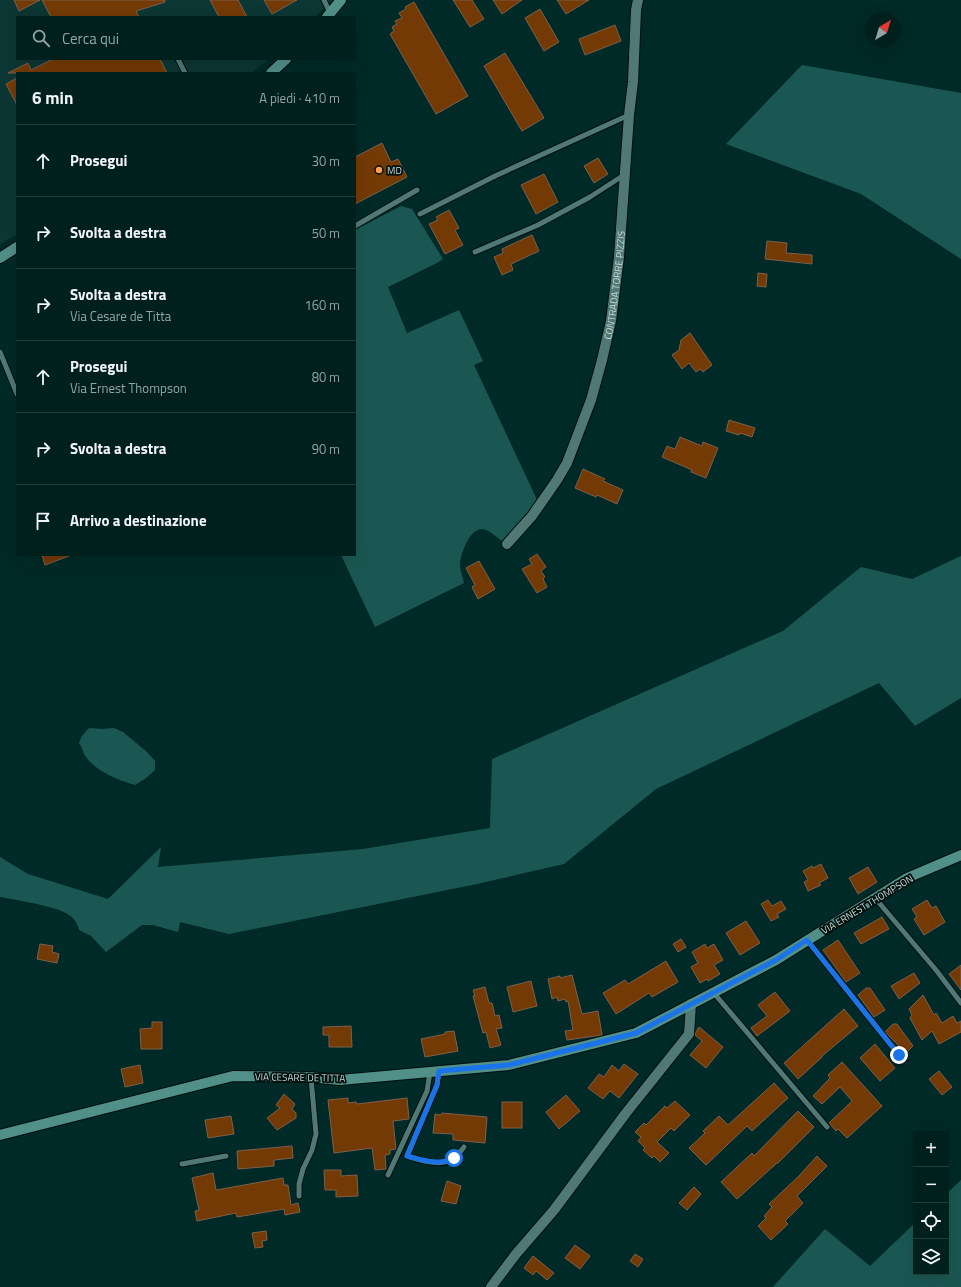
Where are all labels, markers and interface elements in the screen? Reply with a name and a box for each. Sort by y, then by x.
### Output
north arrow [865,12,901,48]
search box [16,16,356,60]
icon: search [30,27,52,49]
text: Cerca qui [62,27,119,50]
text: 6 min [32,85,73,111]
text: A piedi · 410 m [259,88,340,108]
text: Prosegui [70,149,127,172]
icon: ahead [32,150,54,172]
text: 30 m [312,151,340,171]
place label: MD [387,163,402,178]
marker: MD [374,165,384,175]
text: Svolta a destra [70,221,167,244]
icon: right [32,222,54,244]
text: 50 m [312,223,340,243]
street label: CONTRADA TORRE PIZZIS [600,230,629,341]
text: Svolta a destra [70,283,167,306]
icon: right [32,294,54,316]
text: 160 m [304,295,340,315]
text: Via Cesare de Titta [70,306,171,326]
text: Prosegui [70,355,127,378]
icon: ahead [32,366,54,388]
text: 80 m [312,367,340,387]
text: Via Ernest Thompson [70,378,187,398]
text: Svolta a destra [70,437,167,460]
icon: right [32,438,54,460]
text: 90 m [312,439,340,459]
text: Arrivo a destinazione [70,509,207,532]
icon: arrive [32,510,54,532]
street label: VIA ERNEST THOMPSON [818,871,916,938]
route end [890,1046,908,1064]
street label: VIA CESARE DE TITTA [255,1069,345,1086]
map controls [913,1131,949,1275]
button: + [913,1131,949,1167]
route start [445,1149,463,1167]
button: − [913,1167,949,1203]
button: locate [913,1203,949,1239]
button: layers [913,1239,949,1275]

